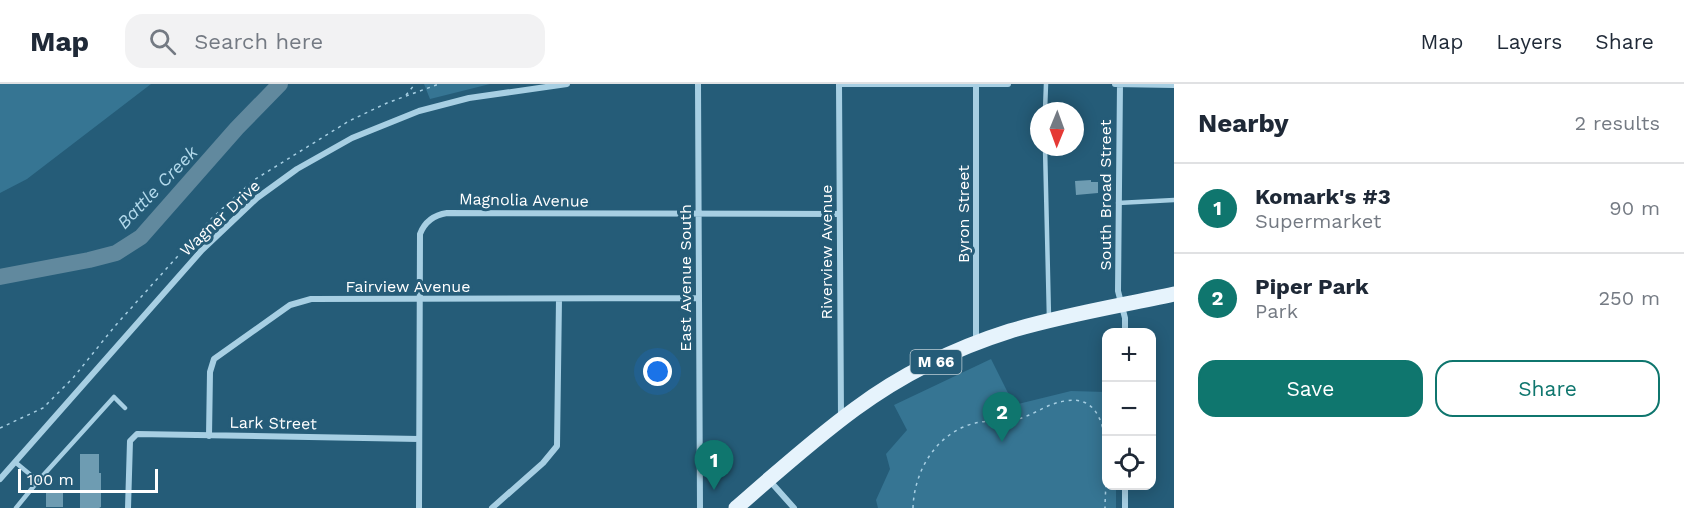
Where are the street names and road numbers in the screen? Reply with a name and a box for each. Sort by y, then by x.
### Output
street label: South Broad Street [1096,119,1115,270]
street label: Byron Street [954,165,973,263]
street label: Wagner Drive [176,176,264,260]
street label: Riverview Avenue [817,185,836,319]
street label: Magnolia Avenue [459,189,589,211]
street label: East Avenue South [676,204,695,352]
street label: Fairview Avenue [346,277,470,296]
road number: M 66 [910,350,962,374]
street label: Lark Street [229,413,317,433]

